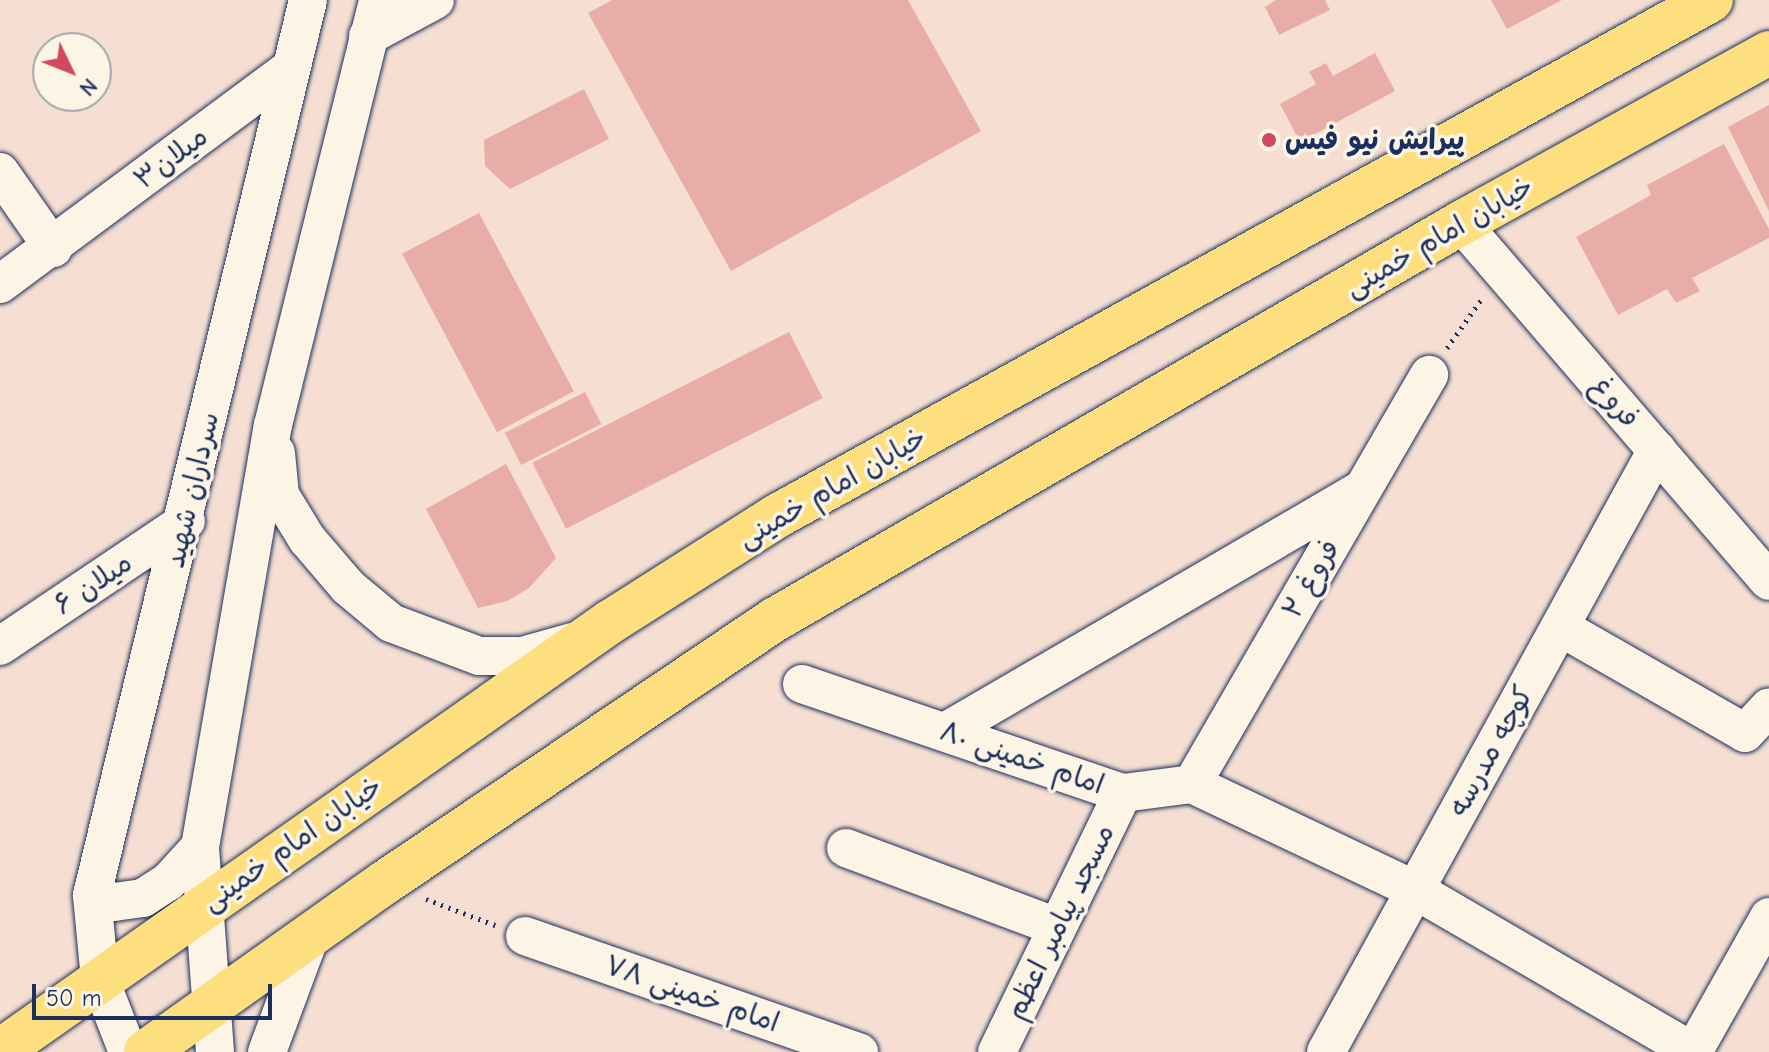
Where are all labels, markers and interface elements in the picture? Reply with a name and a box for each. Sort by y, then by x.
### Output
north arrow [32,32,112,112]
text: N [74,73,102,101]
street label: میلان۳ [128,120,214,196]
place label: پیرایش نیو فیس [1285,123,1464,157]
marker: پیرایش نیو فیس [1260,131,1278,149]
street label: خیابان امام خمینی [1339,169,1539,305]
street label: فروغ [1584,370,1646,434]
street label: سرداران شهید [158,409,226,571]
street label: خیابان امام خمینی [732,420,932,556]
street label: فروغ ۲ [1275,534,1347,624]
street label: میلان ۶ [48,546,138,622]
street label: کوچه مدرسه [1441,680,1541,822]
street label: امام خمینی ۸۰ [935,714,1109,802]
street label: خیابان امام خمینی [195,769,389,919]
street label: مسجد پیامبر اعظم [998,819,1122,1025]
street label: امام خمینی ۷۸ [600,948,784,1040]
scale bar [36,968,276,1018]
text: 50 m [46,984,102,1012]

